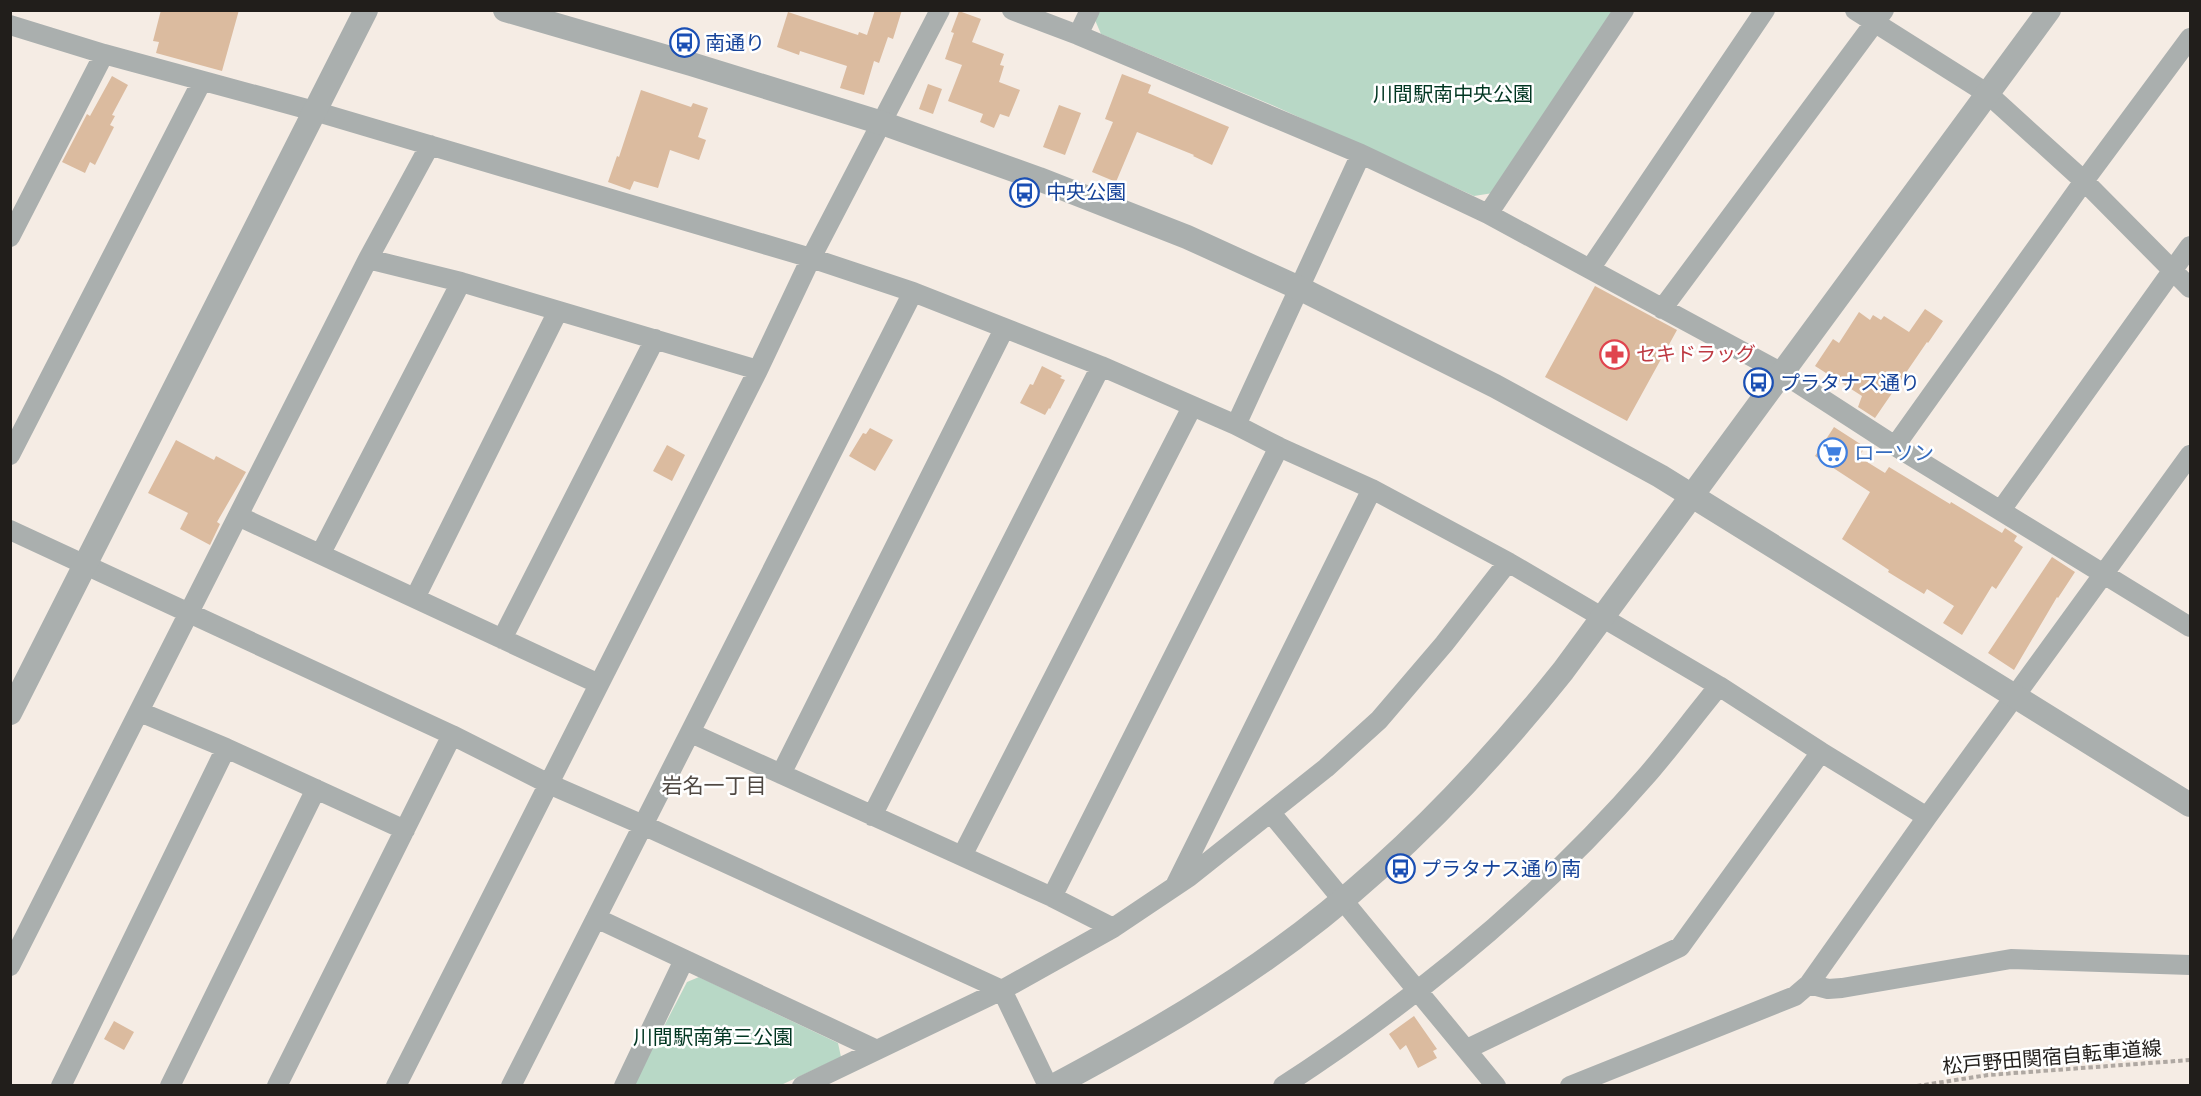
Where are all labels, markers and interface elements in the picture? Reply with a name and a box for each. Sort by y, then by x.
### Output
bus stop icon: 南通り [668,27,700,59]
place label: 南通り [705,31,765,55]
park label: 川間駅南中央公園 [1373,82,1533,106]
bus stop icon: 中央公園 [1009,176,1041,208]
place label: 中央公園 [1046,180,1126,204]
pharmacy icon: セキドラッグ [1599,338,1631,370]
place label: セキドラッグ [1636,342,1756,366]
bus stop icon: プラタナス通り [1743,367,1775,399]
place label: プラタナス通り [1780,371,1920,395]
supermarket icon: ローソン [1817,437,1849,469]
place label: ローソン [1854,441,1934,465]
district label: 岩名一丁目 [662,773,767,799]
bus stop icon: プラタナス通り南 [1384,853,1416,885]
place label: プラタナス通り南 [1421,857,1581,881]
park label: 川間駅南第三公園 [633,1025,793,1049]
street label: 松戸野田関宿自転車道線 [1941,1035,2163,1079]

